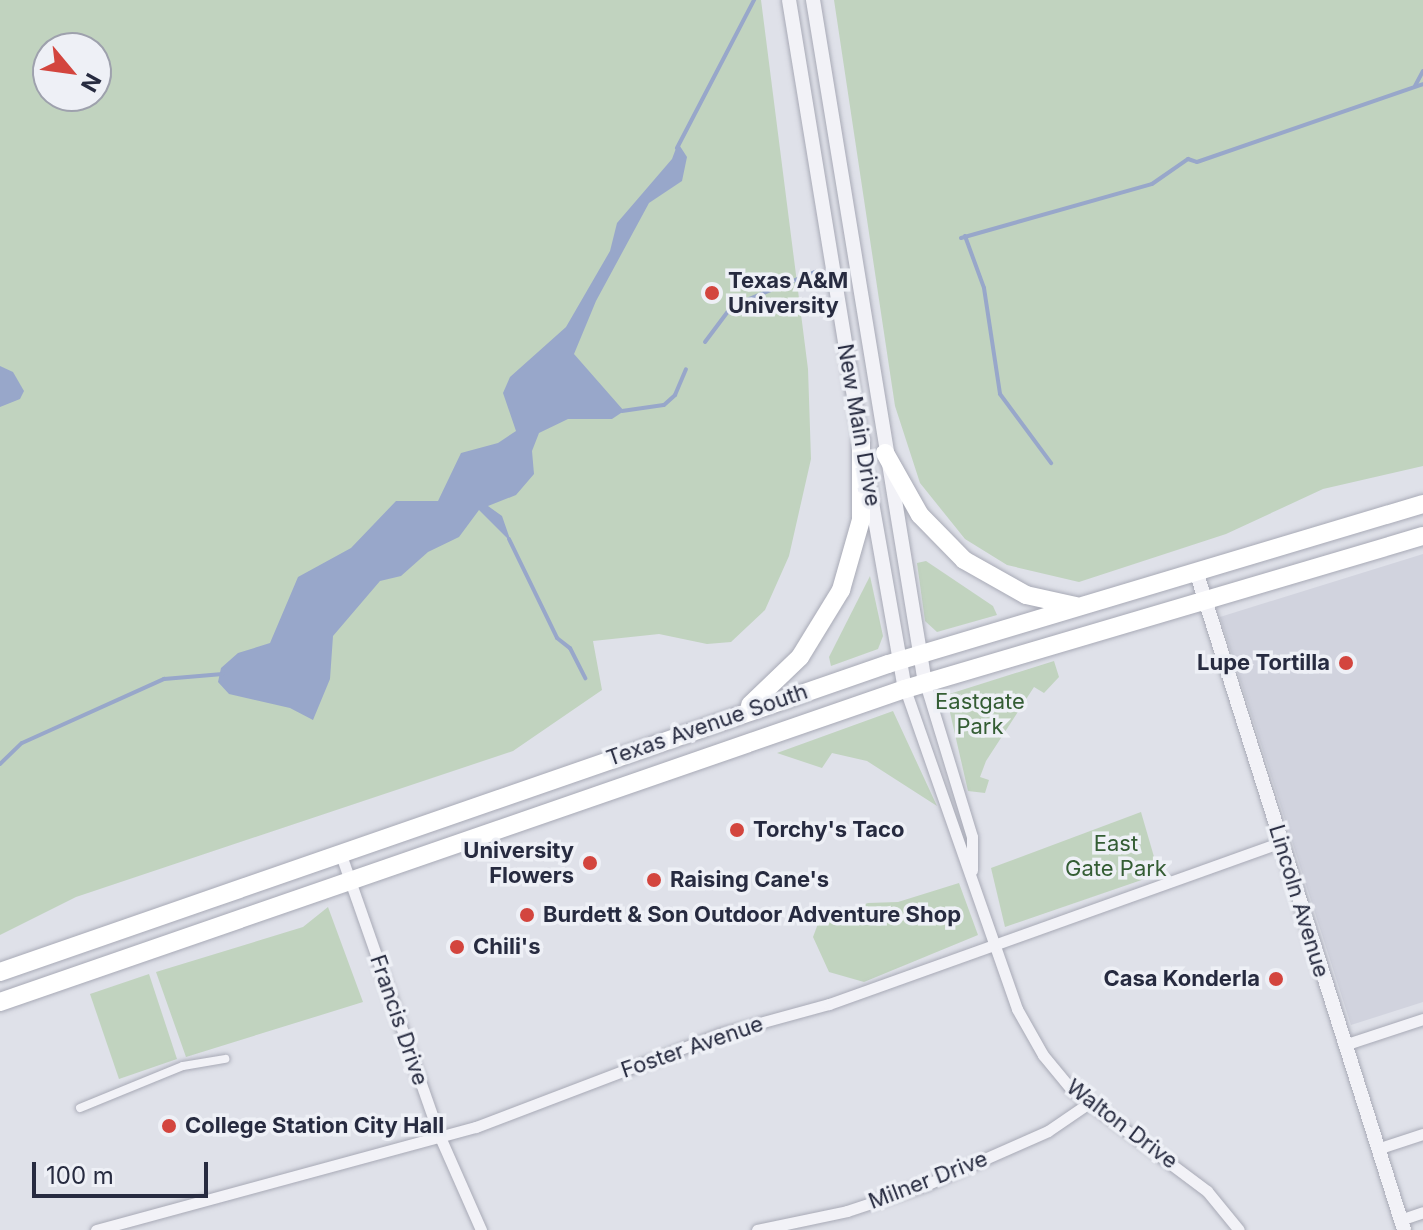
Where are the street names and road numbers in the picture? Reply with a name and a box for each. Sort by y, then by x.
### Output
street label: New Main Drive [832,342,886,508]
street label: Texas Avenue South [603,678,811,772]
street label: Lincoln Avenue [1263,821,1335,981]
street label: Francis Drive [364,951,434,1089]
street label: Foster Avenue [618,1010,766,1084]
street label: Walton Drive [1061,1074,1183,1174]
street label: Milner Drive [865,1145,991,1215]

